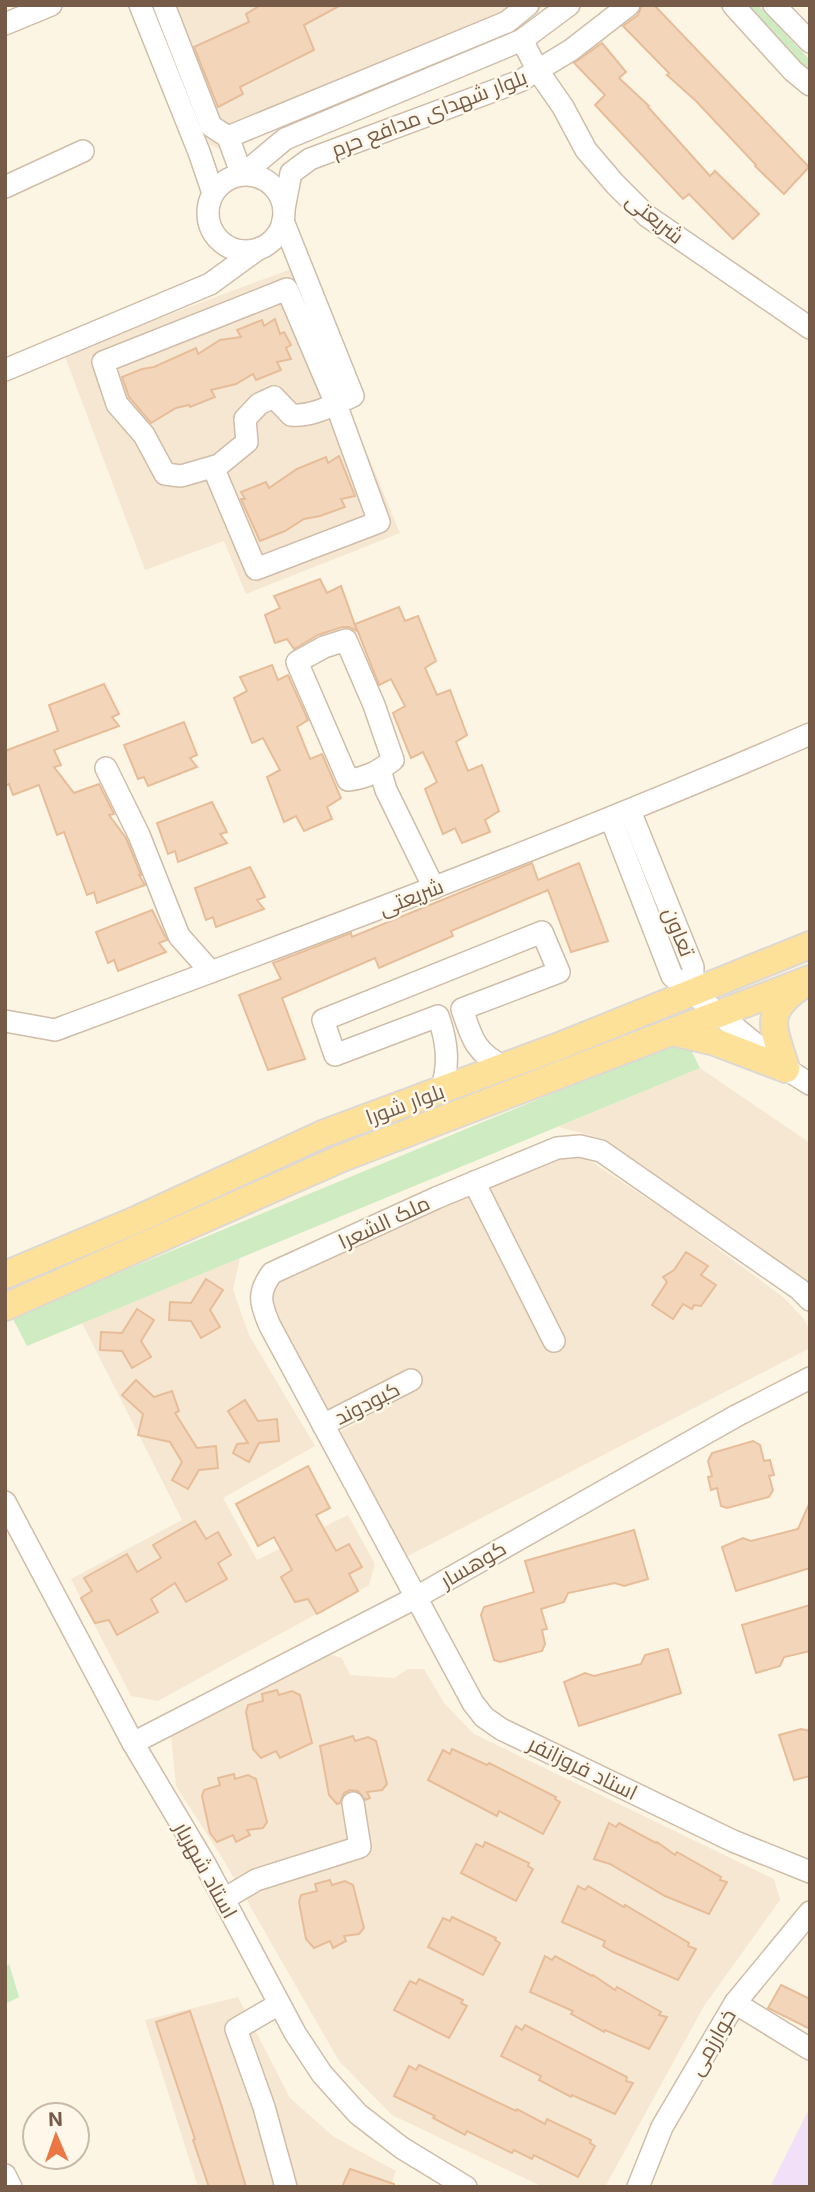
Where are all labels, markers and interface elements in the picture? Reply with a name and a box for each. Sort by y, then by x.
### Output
street label: بلوار شهدای مدافع حرم [328,64,531,164]
street label: شریعتی [620,187,689,250]
street label: شریعتی [375,873,447,922]
street label: تعاون [657,904,700,961]
street label: بلوار شورا [362,1078,448,1130]
street label: ملک الشعرا [334,1190,434,1254]
street label: کبودوند [330,1376,404,1430]
street label: کوهسار [435,1535,510,1593]
street label: استاد فروزانفر [523,1730,642,1805]
street label: استاد شهریار [168,1817,243,1923]
street label: خوارزمی [683,2004,742,2080]
north arrow [21,2101,91,2171]
text: N [48,2108,63,2131]

